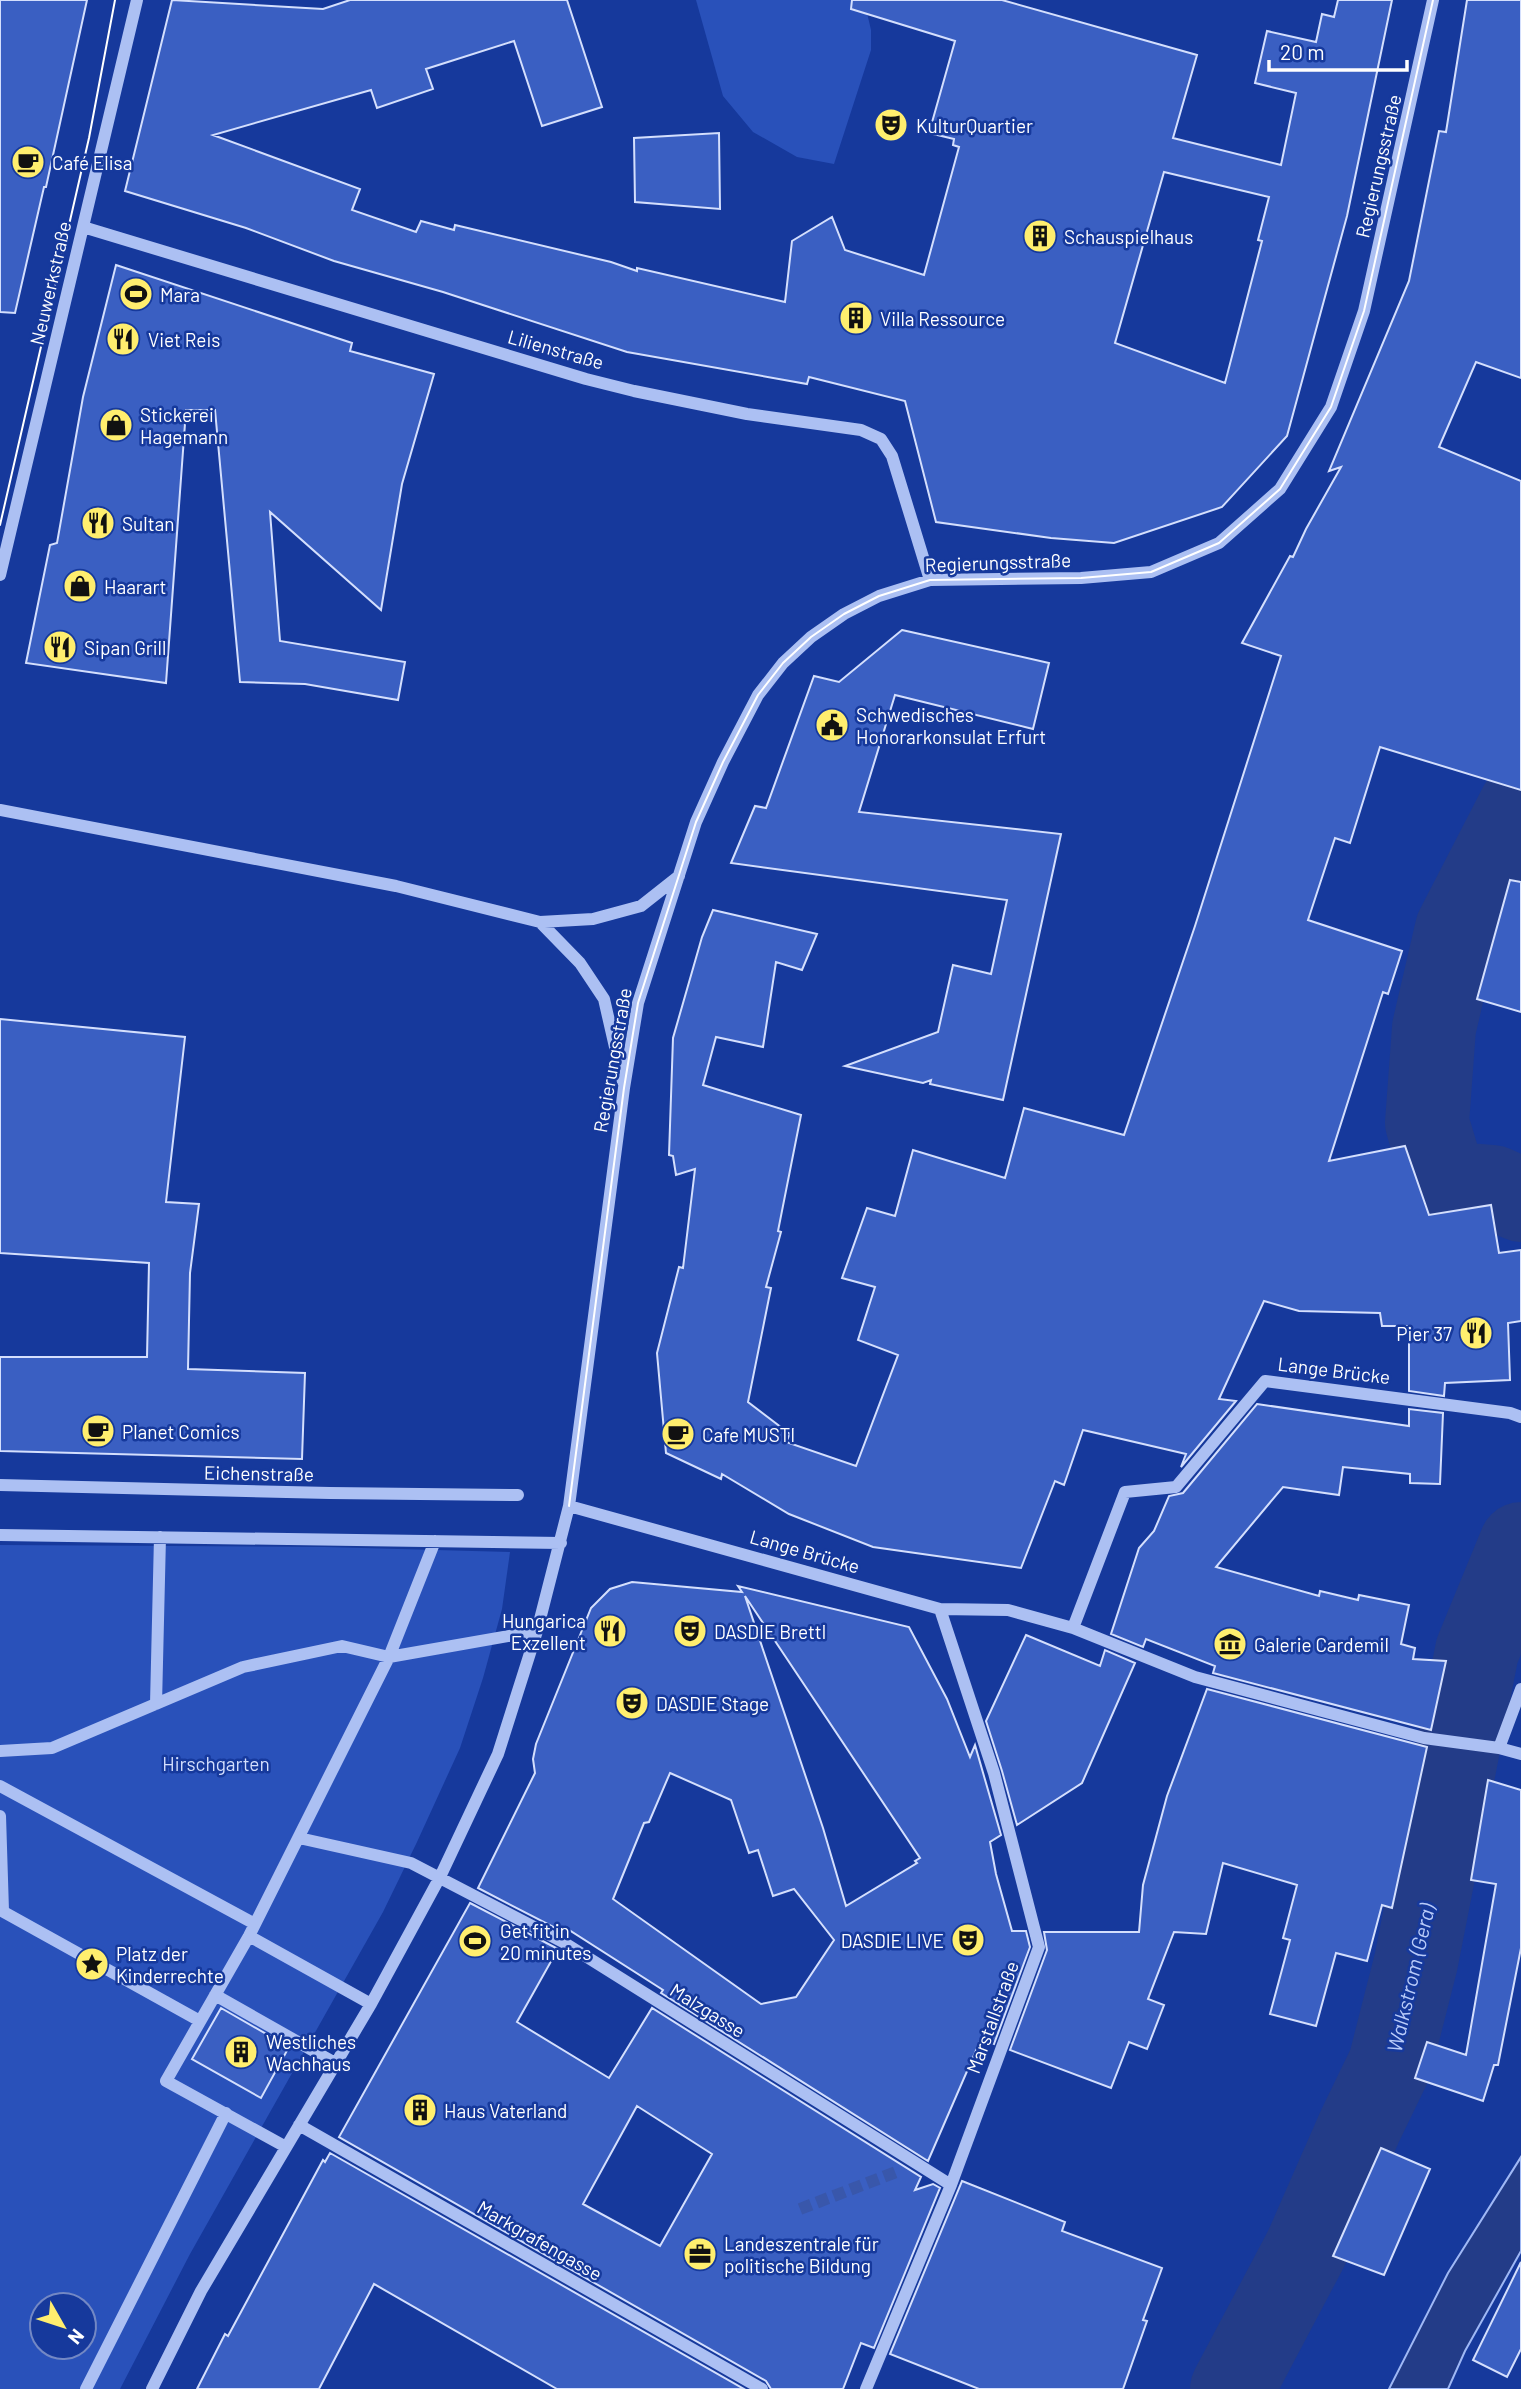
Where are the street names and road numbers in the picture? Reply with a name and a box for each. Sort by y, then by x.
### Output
street label: Regierungsstraße [1350,92,1406,240]
street label: Neuwerkstraße [25,219,75,347]
street label: Lilienstraße [505,324,607,374]
street label: Regierungsstraße [924,548,1072,576]
street label: Regierungsstraße [588,986,636,1134]
street label: Lange Brücke [1276,1352,1392,1388]
street label: Eichenstraße [204,1461,314,1485]
street label: Lange Brücke [747,1524,863,1578]
street label: Marstallstraße [961,1958,1023,2076]
street label: Malzgasse [666,1978,750,2042]
street label: Markgrafengasse [473,2195,607,2285]

